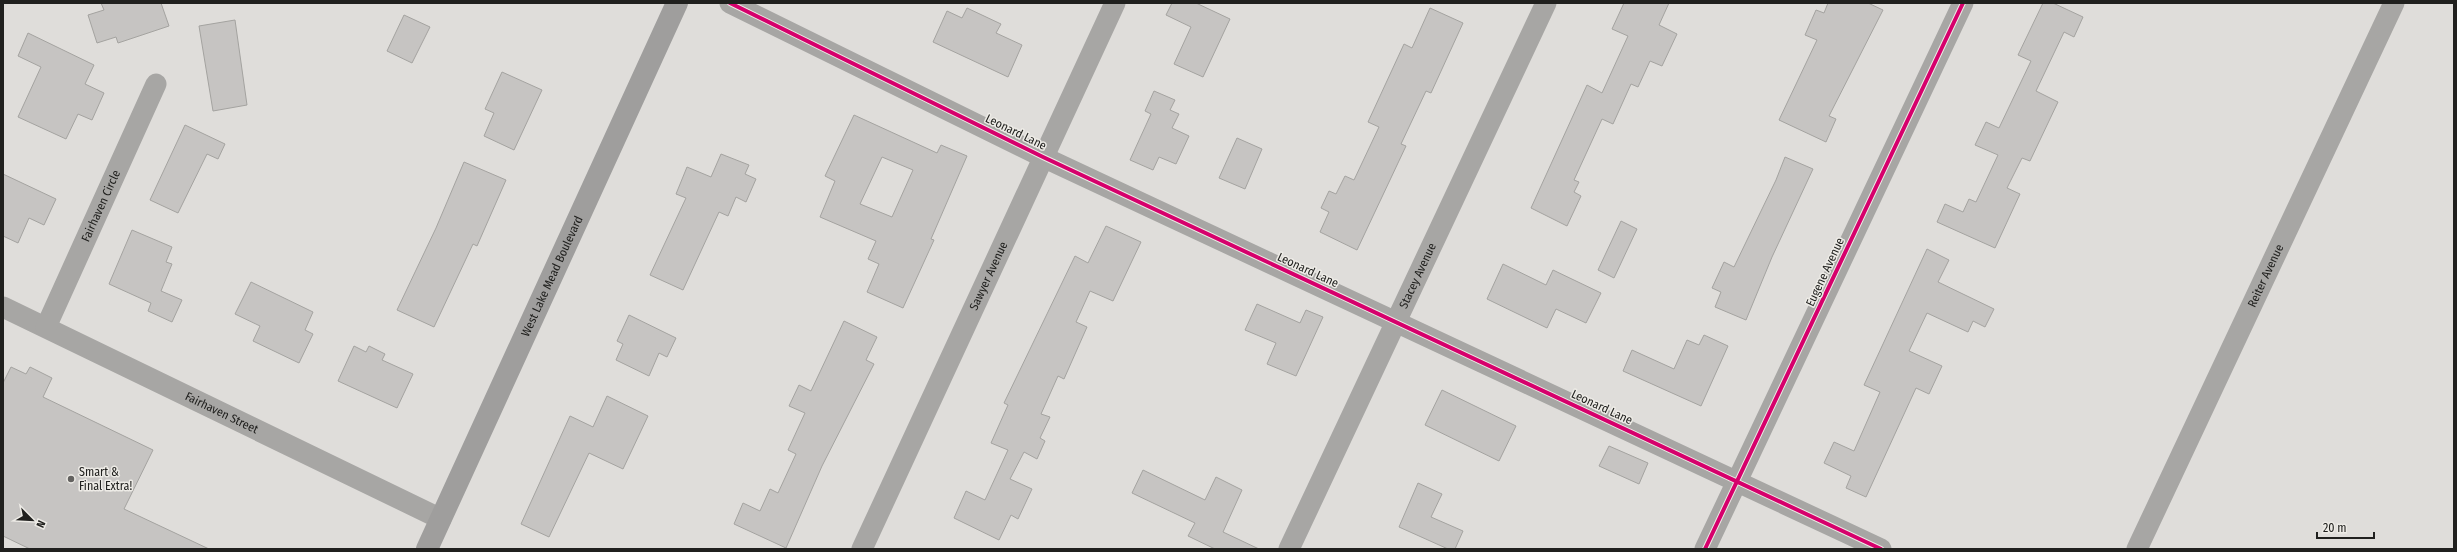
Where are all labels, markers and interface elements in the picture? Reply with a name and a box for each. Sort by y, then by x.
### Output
street label: Leonard Lane [983,111,1049,153]
street label: Fairhaven Circle [79,168,123,244]
street label: West Lake Mead Boulevard [518,214,586,339]
street label: Eugene Avenue [1803,235,1847,309]
street label: Sawyer Avenue [967,239,1010,312]
street label: Stacey Avenue [1396,241,1439,311]
street label: Reiter Avenue [2245,242,2286,310]
street label: Leonard Lane [1275,250,1341,290]
street label: Leonard Lane [1569,387,1635,427]
street label: Fairhaven Street [183,389,261,437]
place label: Smart & Final Extra! [79,465,132,493]
marker: Smart & Final Extra! [66,474,76,484]
north arrow [12,500,52,540]
scale bar [2317,514,2374,540]
text: N [33,518,48,530]
text: 20 m [2323,521,2347,535]

